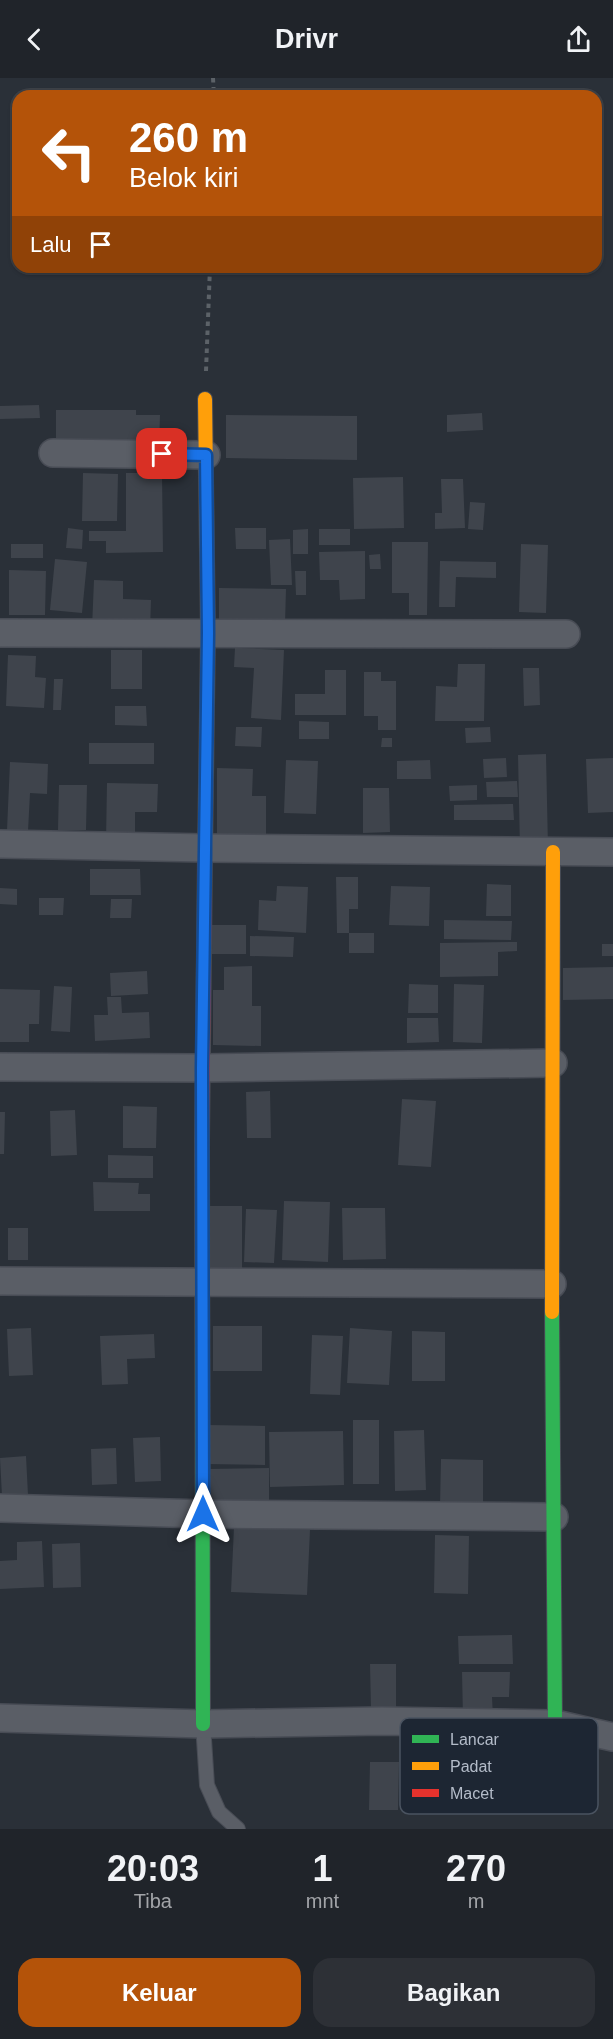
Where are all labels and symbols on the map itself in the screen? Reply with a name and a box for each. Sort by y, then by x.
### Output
pin [136,428,187,479]
position arrow [171,1482,235,1546]
legend [400,1718,598,1814]
text: Lancar [450,1731,500,1748]
text: Padat [450,1758,492,1775]
text: Macet [450,1785,494,1802]

